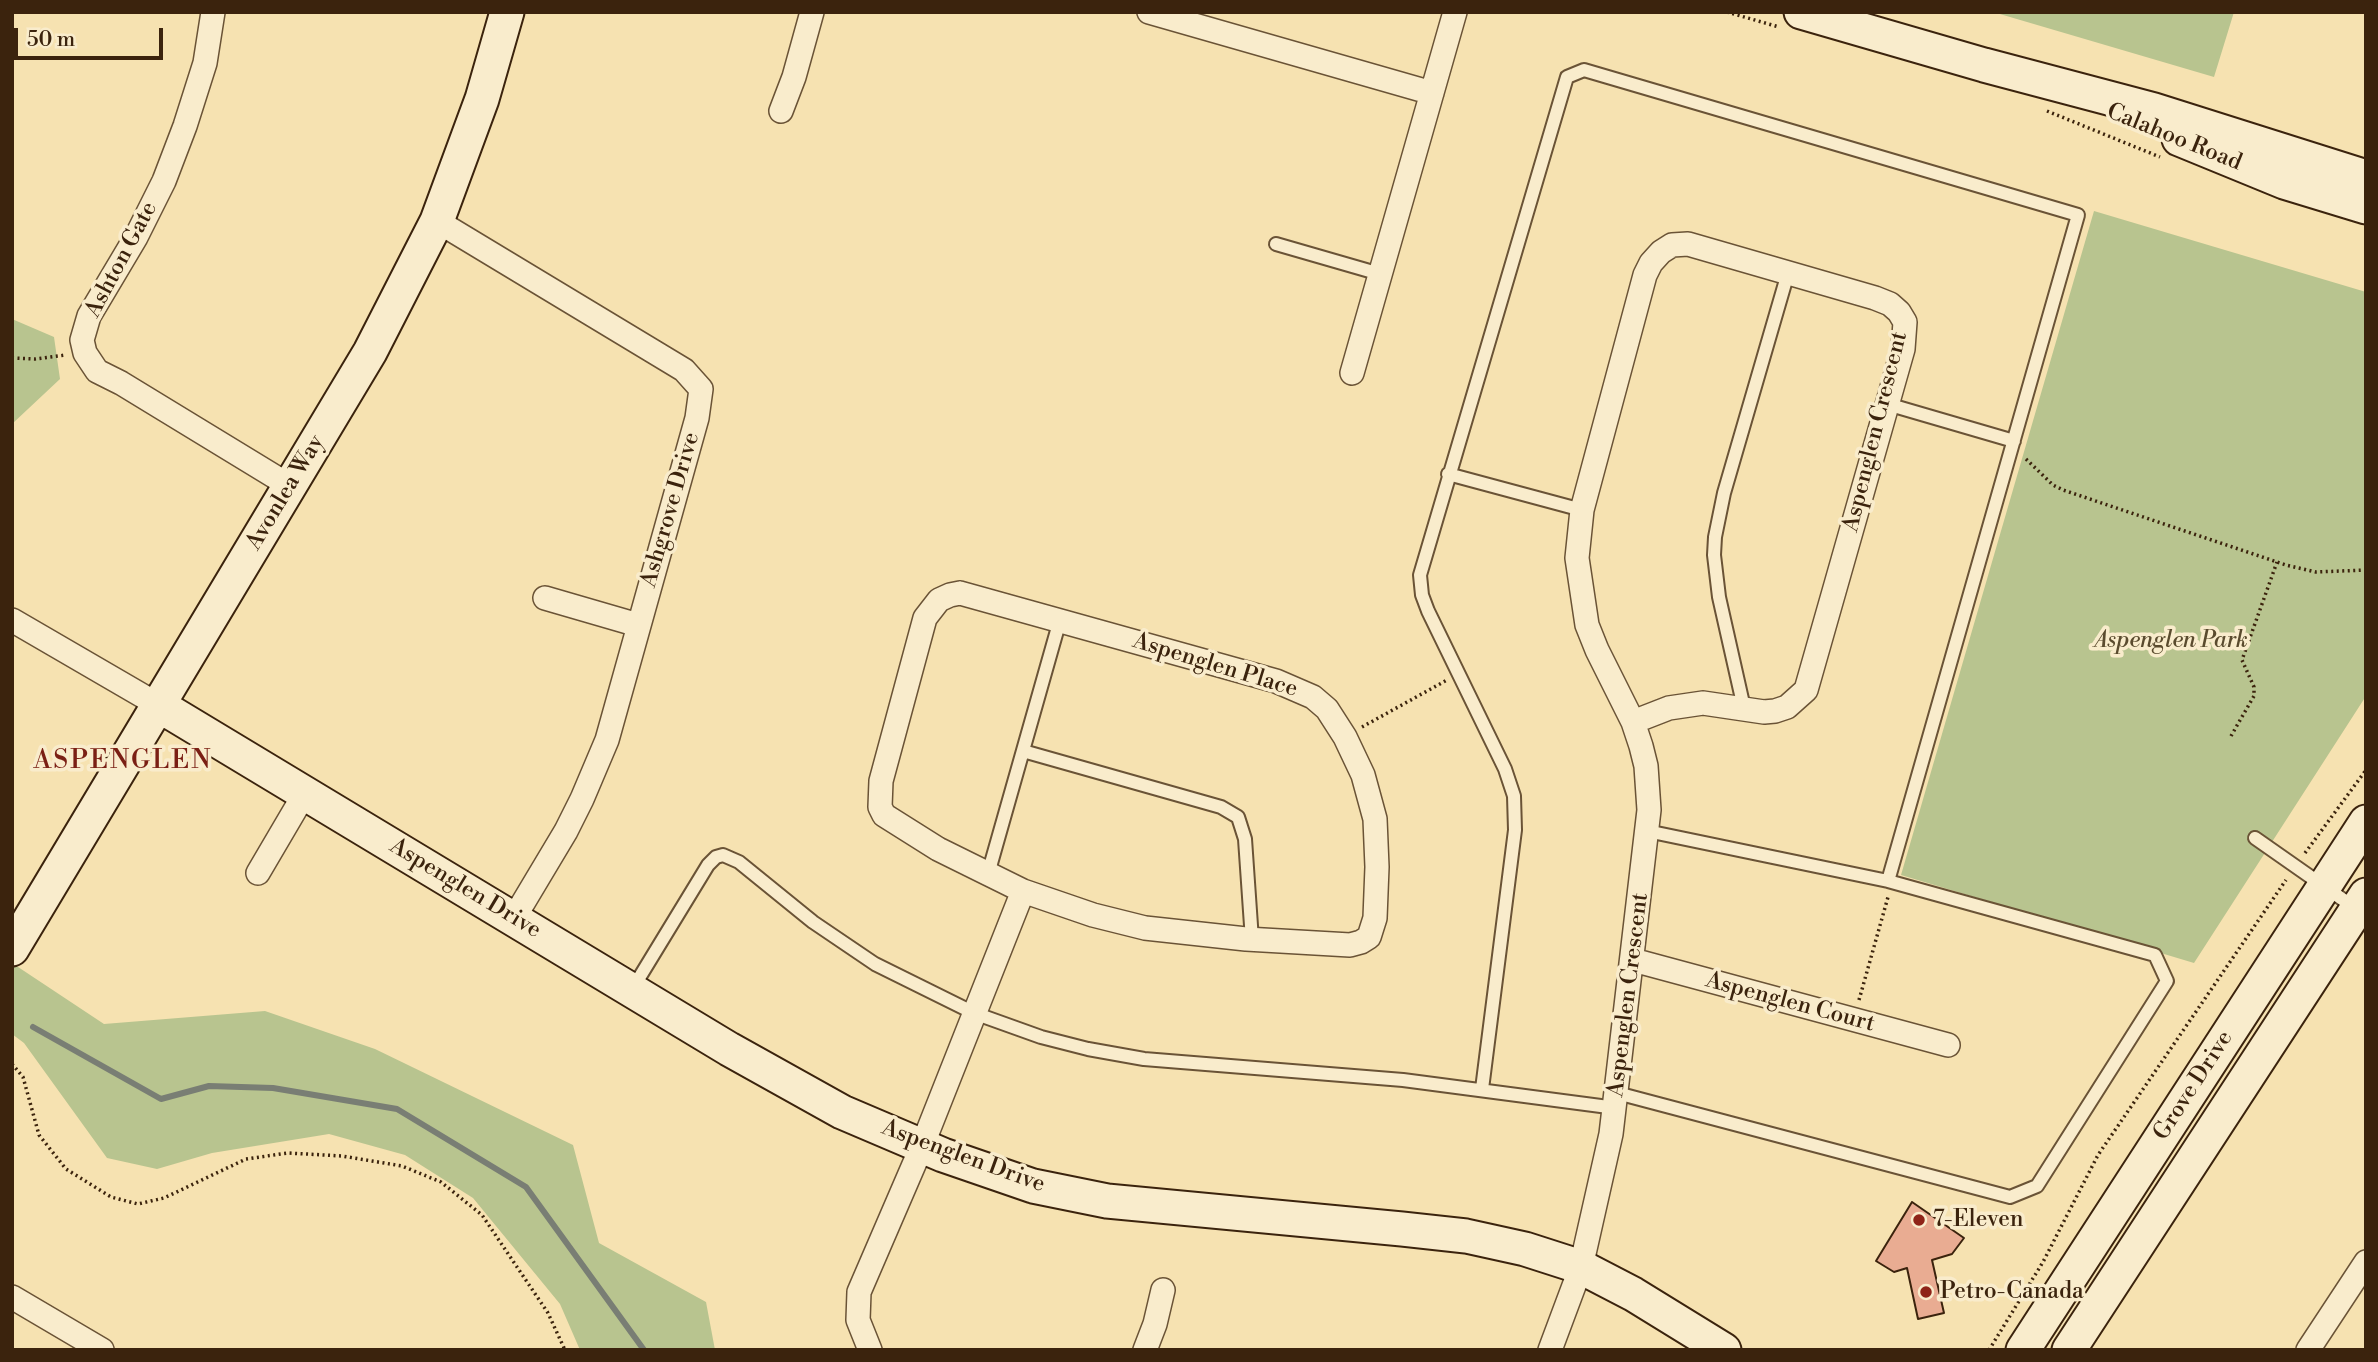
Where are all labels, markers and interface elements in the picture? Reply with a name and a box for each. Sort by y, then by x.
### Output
scale bar [18,14,166,58]
text: 50 m [27,27,75,53]
street label: Calahoo Road [2102,98,2246,178]
street label: Ashton Gate [80,197,164,323]
street label: Aspenglen Crescent [1838,329,1914,535]
street label: Ashgrove Drive [636,429,706,591]
street label: Avonlea Way [241,431,331,555]
park label: Aspenglen Park [2094,627,2248,655]
street label: Aspenglen Place [1129,628,1301,704]
district label: ASPENGLEN [35,746,211,778]
street label: Aspenglen Drive [384,833,546,945]
street label: Aspenglen Crescent [1603,891,1655,1099]
street label: Aspenglen Court [1702,967,1878,1039]
street label: Grove Drive [2148,1026,2240,1146]
street label: Aspenglen Drive [878,1115,1048,1199]
place label: 7-Eleven [1933,1206,2024,1234]
marker: 7-Eleven [1911,1212,1927,1228]
place label: Petro-Canada [1940,1278,2084,1306]
marker: Petro-Canada [1918,1284,1934,1300]

